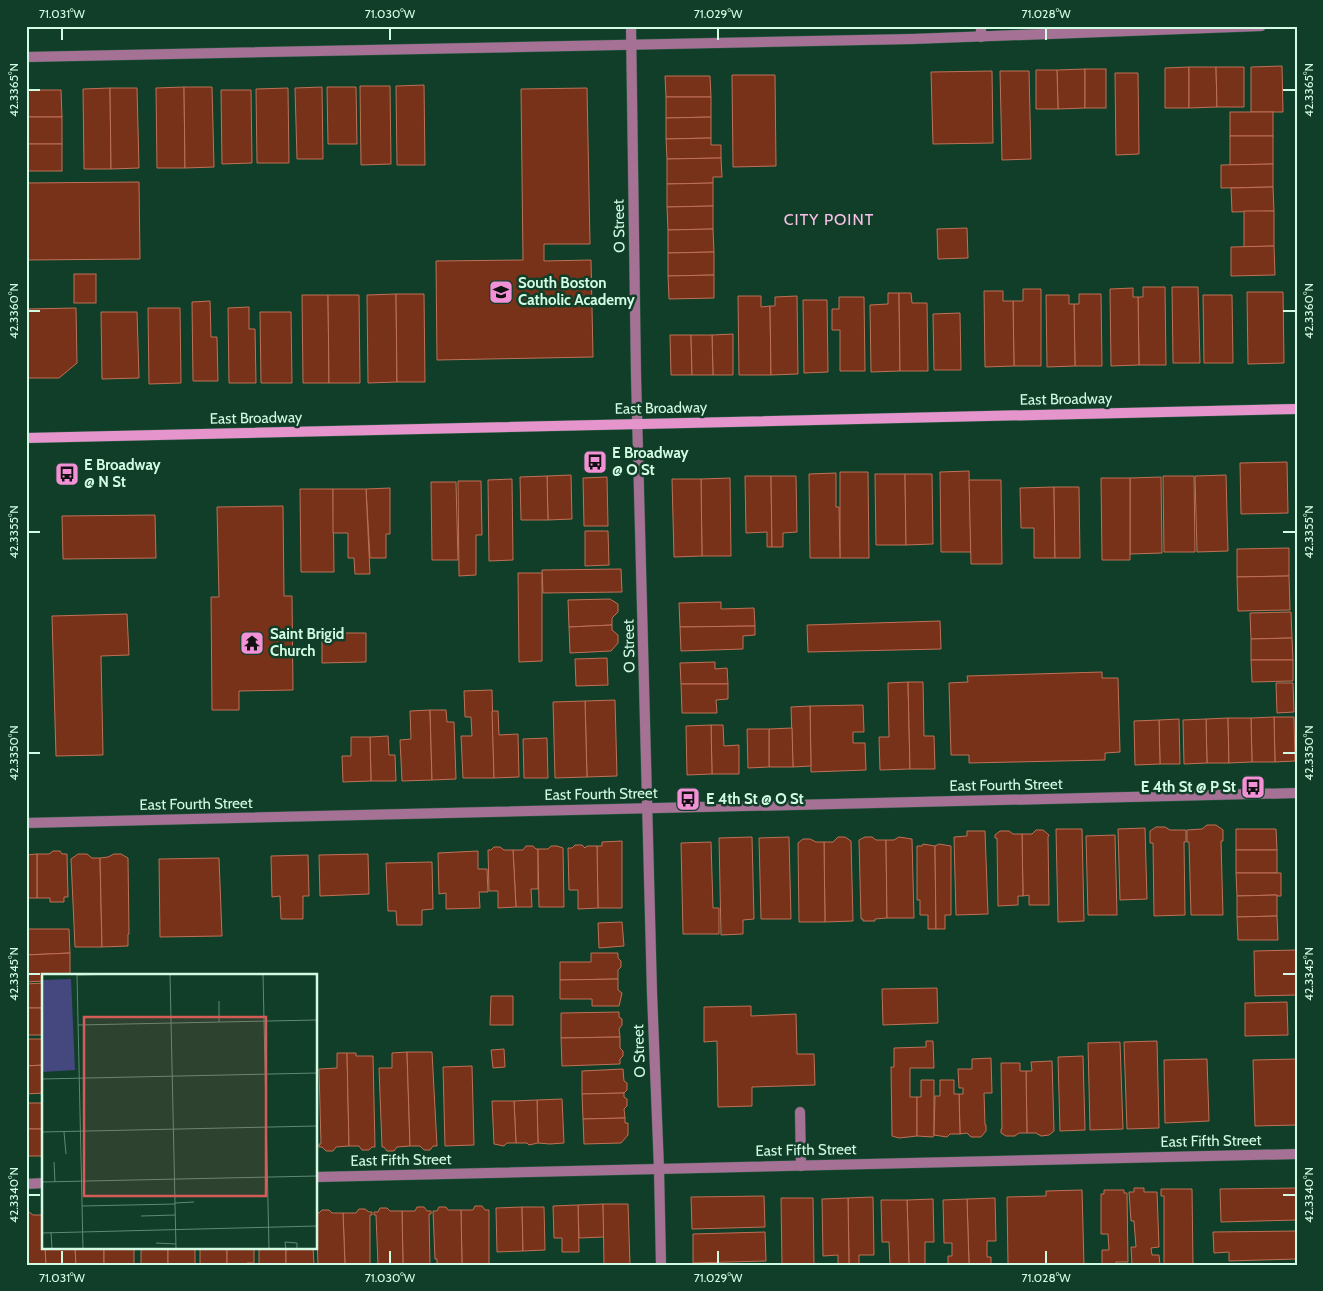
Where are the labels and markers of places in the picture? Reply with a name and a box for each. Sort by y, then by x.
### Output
place label: South Boston Catholic Academy [518,274,636,309]
school or university icon: South Boston Catholic Academy [488,279,514,305]
place label: E Broadway @ O St [612,444,690,479]
bus stop icon: E Broadway @ O St [582,449,608,475]
place label: E Broadway @ N St [84,456,162,491]
bus stop icon: E Broadway @ N St [54,461,80,487]
place label: Saint Brigid Church [270,625,344,660]
temple icon: Saint Brigid Church [239,630,265,656]
bus stop icon: E 4th St @ P St [1240,774,1266,800]
place label: E 4th St @ P St [1141,778,1236,796]
bus stop icon: E 4th St @ O St [675,786,701,812]
place label: E 4th St @ O St [706,790,804,808]

